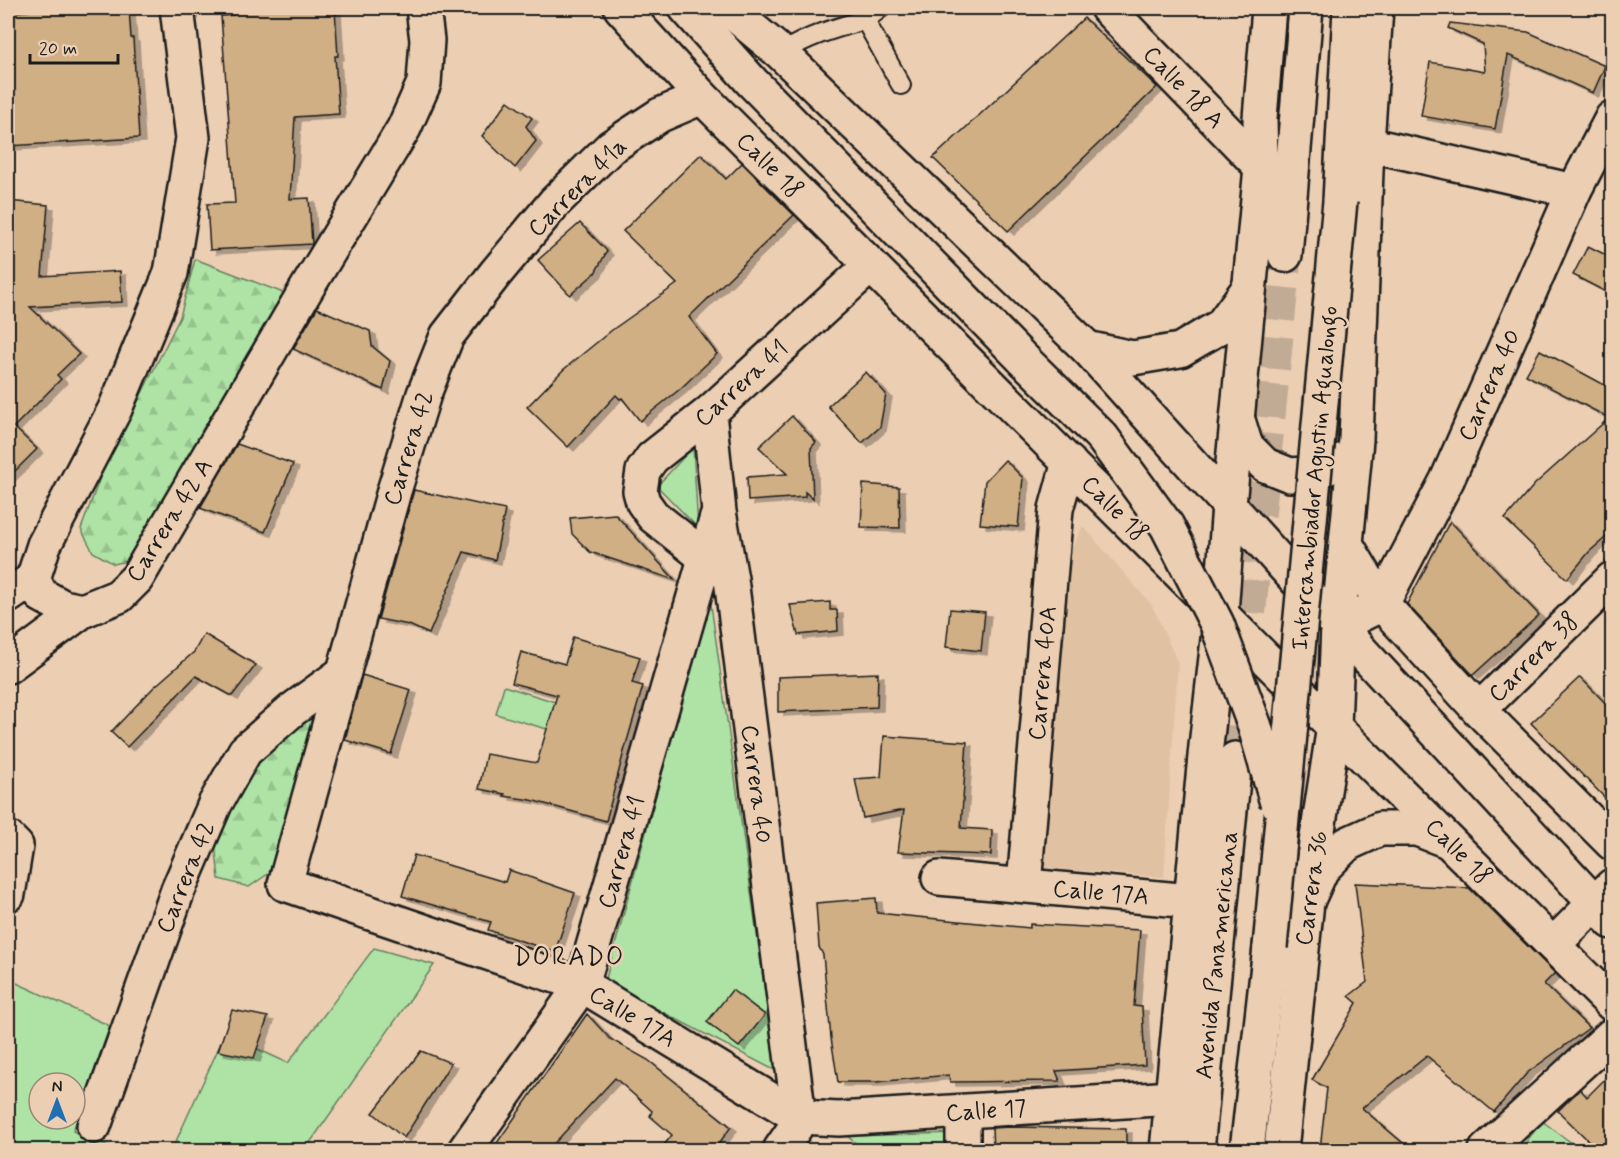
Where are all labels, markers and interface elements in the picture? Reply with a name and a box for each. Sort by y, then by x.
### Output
scale bar [30,27,118,65]
text: 20 m [39,37,77,61]
street label: Calle 18 A [1136,40,1230,136]
street label: Calle 18 [729,126,809,206]
street label: Carrera 41a [522,132,634,244]
street label: Intercambiador Agustin Agualongo [1285,305,1349,652]
street label: Carrera 40 [1452,325,1529,446]
street label: Carrera 41 [689,334,795,434]
street label: Carrera 42 [377,387,442,510]
street label: Carrera 42 A [120,453,221,589]
street label: Calle 18 [1074,469,1154,549]
street label: Carrera 40A [1022,605,1065,742]
street label: Carrera 38 [1482,606,1586,710]
street label: Carrera 40 [733,723,778,845]
street label: Carrera 41 [592,792,653,912]
street label: Calle 18 [1418,812,1498,892]
street label: Carrera 42 [150,817,223,938]
street label: Carrera 36 [1289,829,1336,948]
street label: Avenida Panamericana [1189,830,1246,1081]
street label: Calle 17A [1051,874,1150,913]
district label: DORADO [513,941,625,975]
street label: Calle 17A [583,979,682,1055]
north arrow [27,1071,87,1131]
text: N [52,1077,62,1098]
street label: Calle 17 [945,1093,1028,1130]

